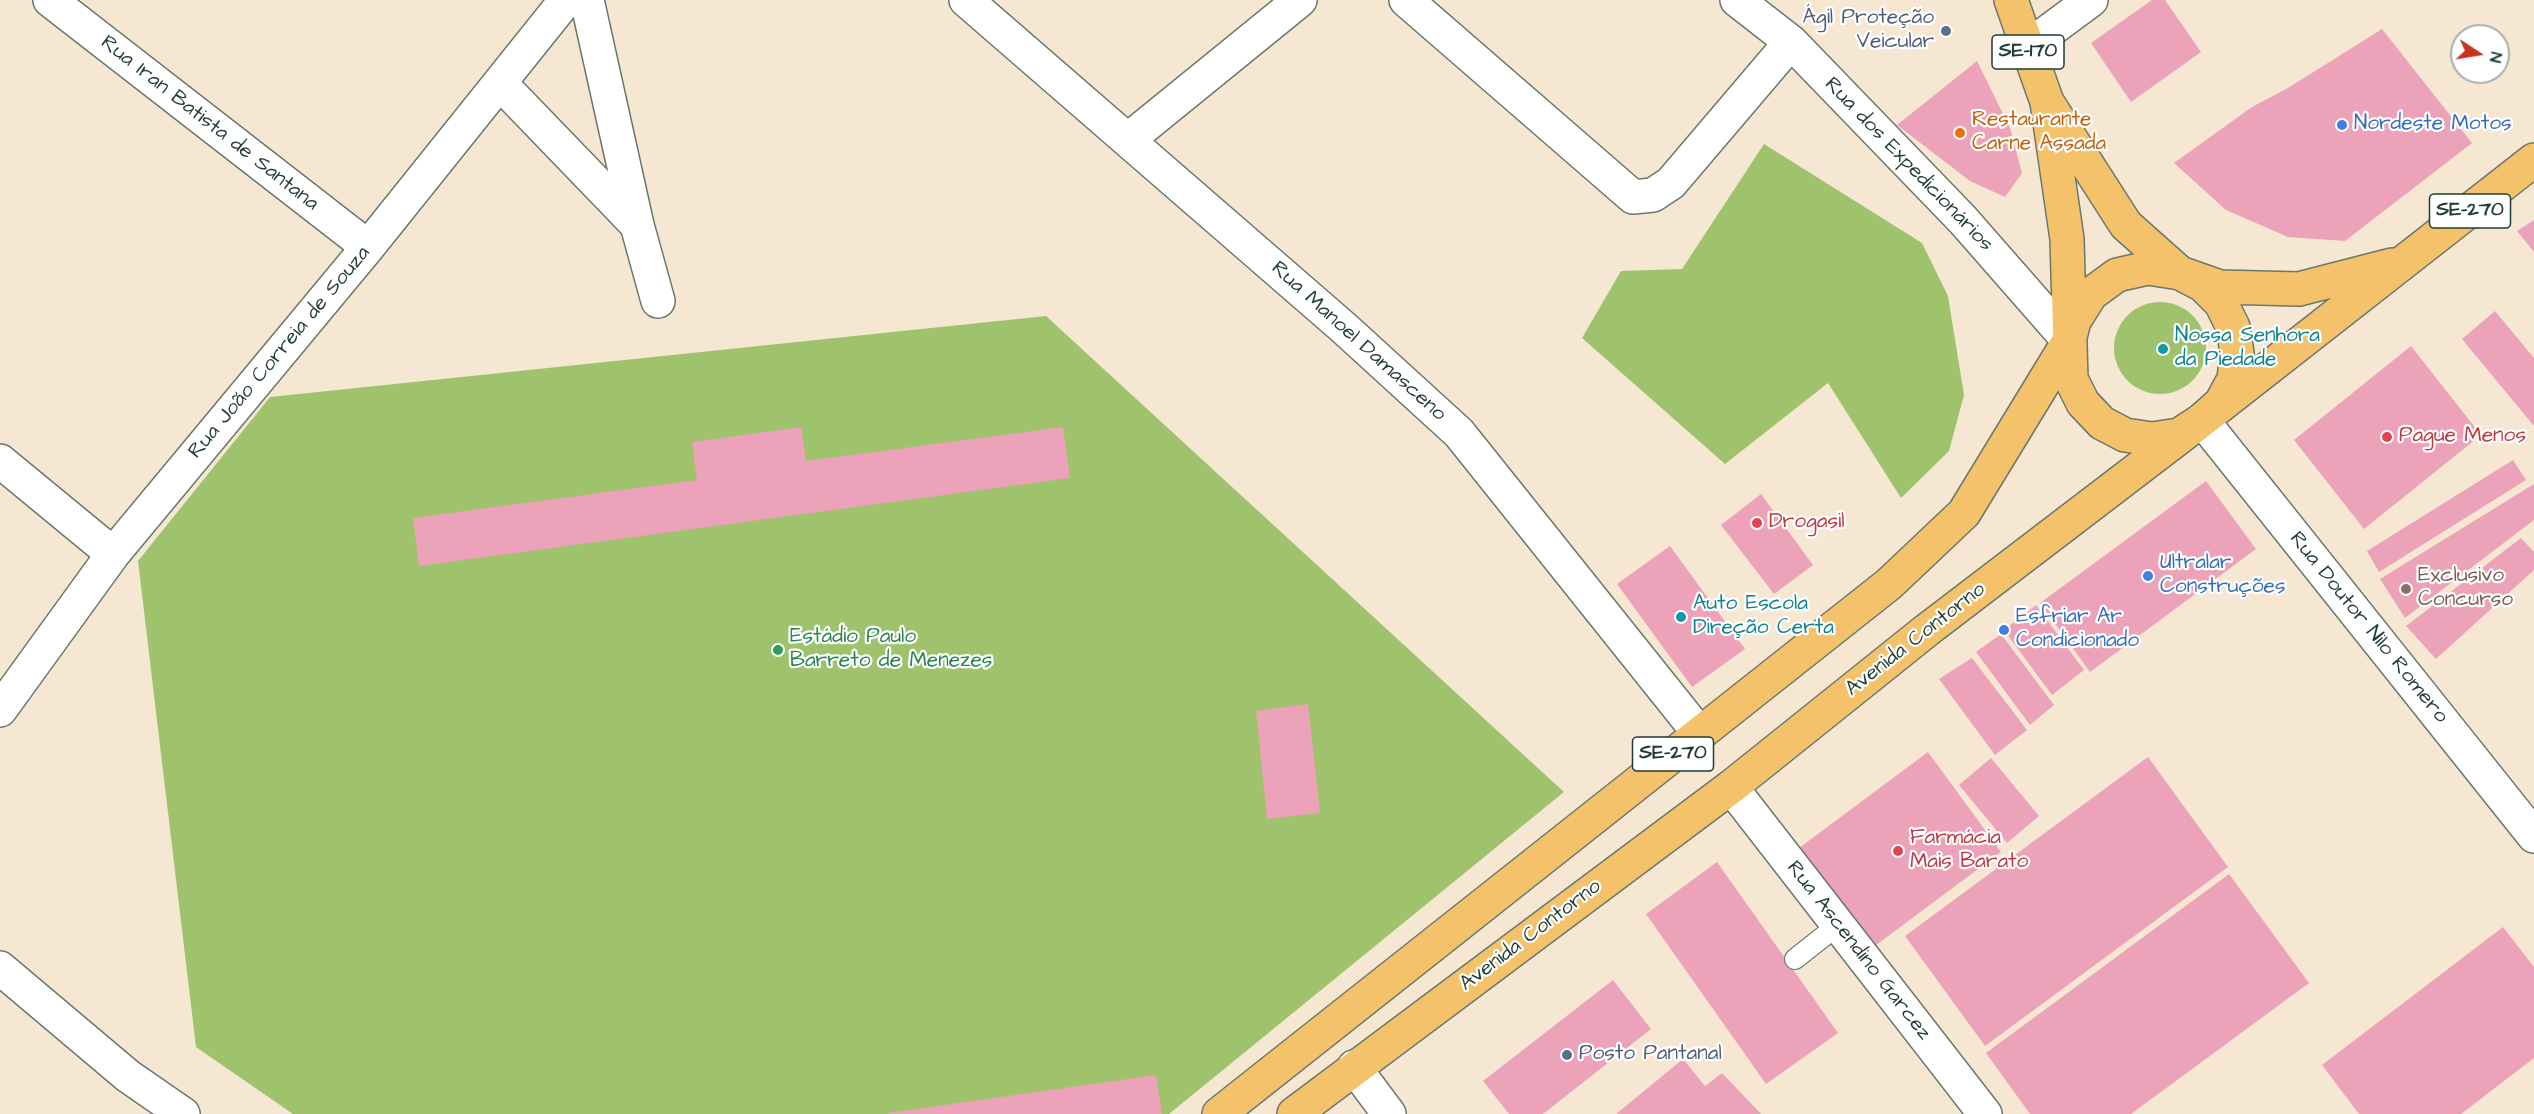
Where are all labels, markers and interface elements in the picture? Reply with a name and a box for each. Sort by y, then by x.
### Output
place label: Ágil Proteção Veicular [1802,6,1934,56]
marker: Ágil Proteção Veicular [1939,24,1953,38]
north arrow [2450,24,2510,84]
street label: Rua Iran Batista de Santana [95,31,323,217]
road number: SE-170 [1992,35,2064,69]
text: N [2484,50,2507,65]
street label: Rua dos Expedicionários [1818,73,1998,257]
place label: Restaurante Carne Assada [1972,108,2106,158]
place label: Nordeste Motos [2354,112,2512,138]
marker: Nordeste Motos [2335,118,2349,132]
marker: Restaurante Carne Assada [1953,126,1967,140]
road number: SE-270 [2430,194,2510,228]
street label: Rua João Correia de Souza [184,242,376,464]
street label: Rua Manoel Damasceno [1265,257,1451,427]
place label: Nossa Senhora da Piedade [2175,324,2320,374]
marker: Nossa Senhora da Piedade [2156,342,2170,356]
place label: Pague Menos [2399,424,2526,450]
marker: Pague Menos [2380,430,2394,444]
place label: Drogasil [1769,510,1845,536]
marker: Drogasil [1750,516,1764,530]
street label: Rua Doutor Nilo Romero [2283,527,2453,729]
place label: Ultralar Construções [2160,551,2285,601]
place label: Exclusivo Concurso [2418,564,2513,614]
marker: Ultralar Construções [2141,569,2155,583]
street label: Avenida Contorno [1841,578,1991,702]
marker: Exclusivo Concurso [2399,582,2413,596]
place label: Auto Escola Direção Certa [1693,592,1834,642]
place label: Esfriar Ar Condicionado [2016,605,2139,655]
marker: Auto Escola Direção Certa [1674,610,1688,624]
marker: Esfriar Ar Condicionado [1997,623,2011,637]
place label: Estádio Paulo Barreto de Menezes [790,625,992,675]
marker: Estádio Paulo Barreto de Menezes [771,643,785,657]
road number: SE-270 [1632,737,1714,771]
place label: Farmácia Mais Barato [1910,826,2028,876]
marker: Farmácia Mais Barato [1891,844,1905,858]
street label: Rua Ascendino Garcez [1780,856,1936,1046]
street label: Avenida Contorno [1455,875,1607,997]
place label: Posto Pantanal [1579,1042,1722,1068]
marker: Posto Pantanal [1560,1048,1574,1062]

